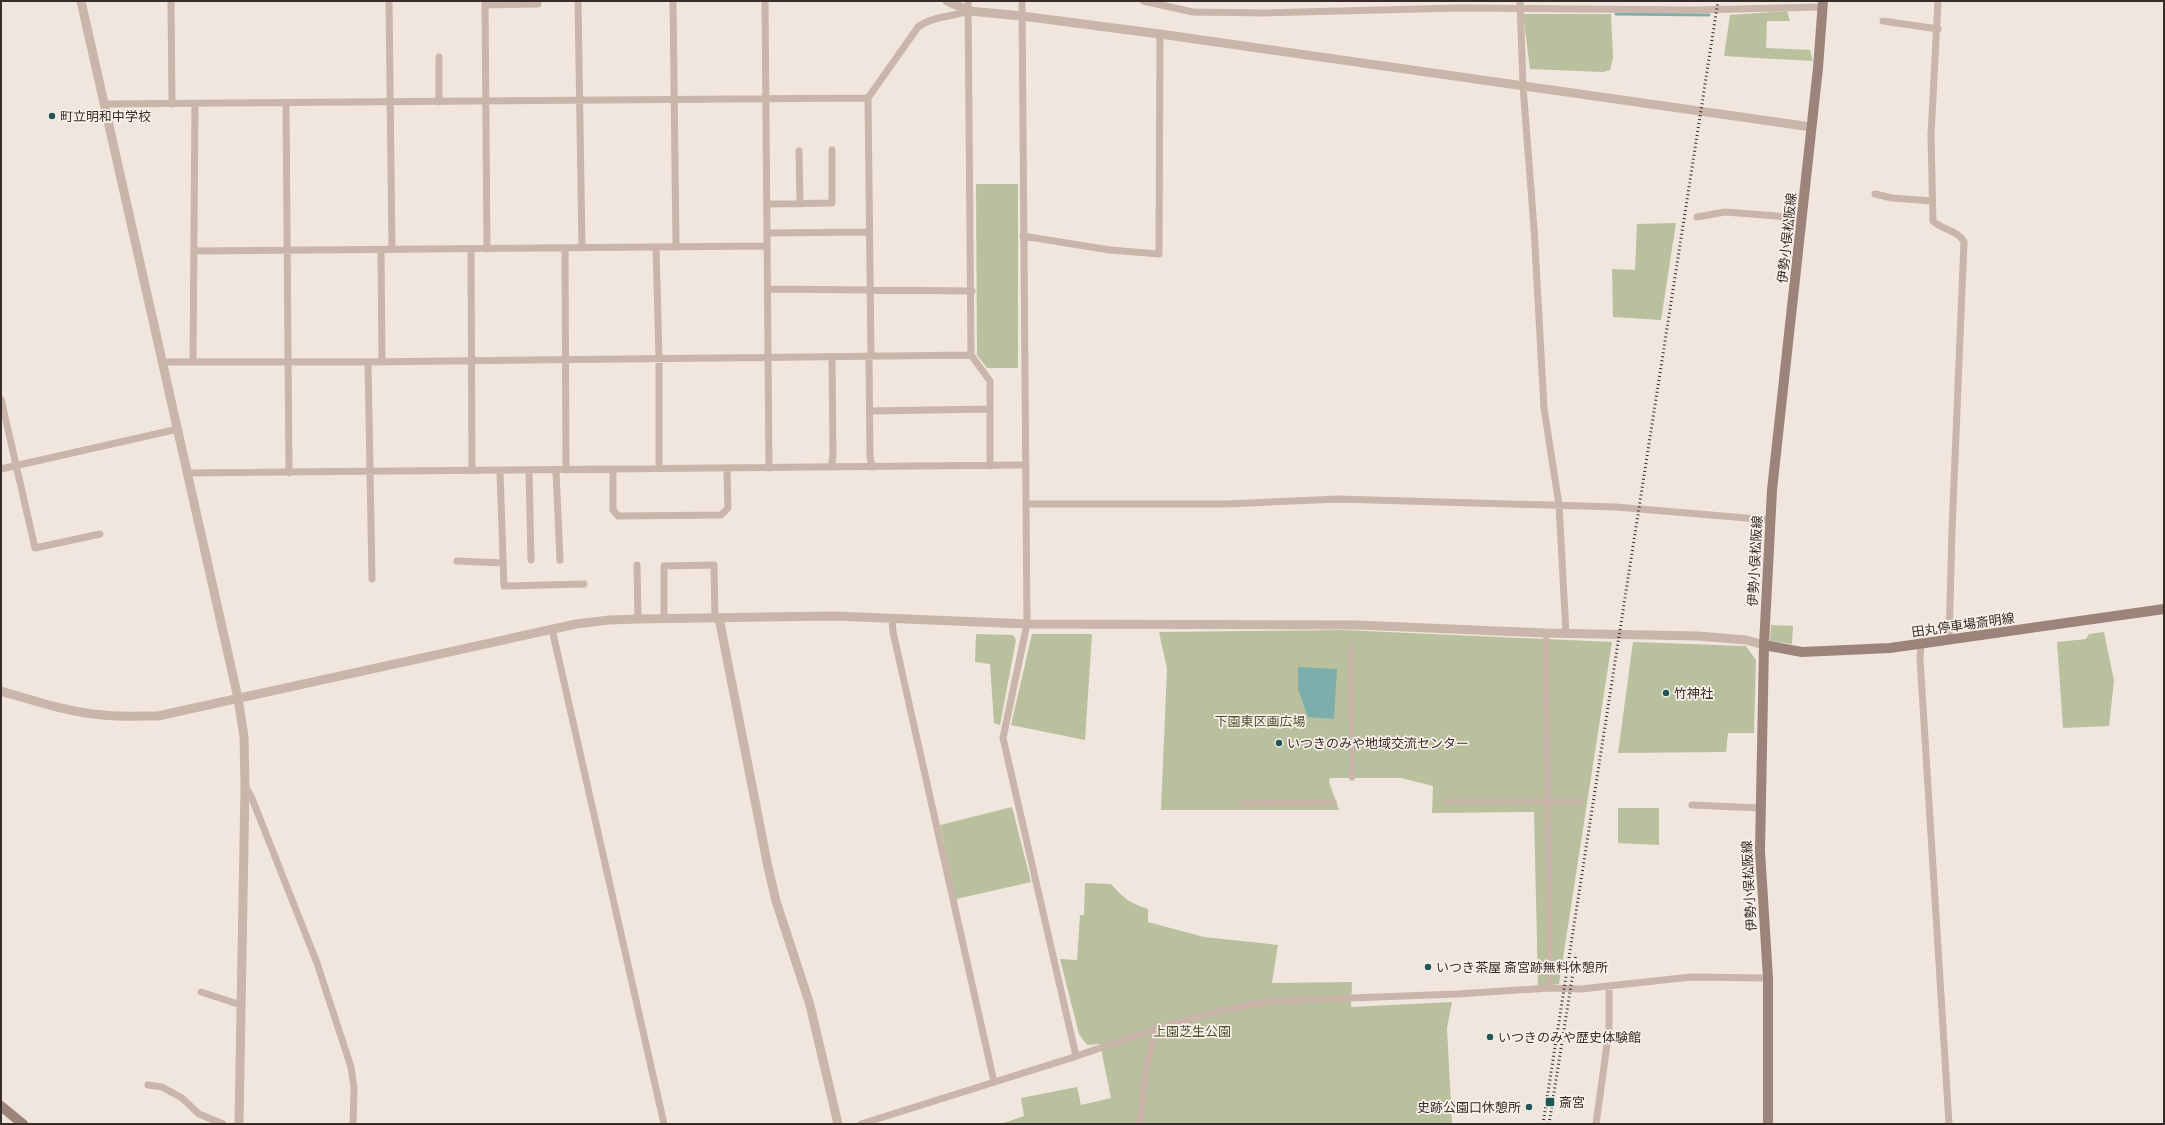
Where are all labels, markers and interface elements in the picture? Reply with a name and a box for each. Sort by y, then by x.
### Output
place label: 町立明和中学校 [60,108,151,125]
marker: 町立明和中学校 [47,111,57,121]
street label: 伊勢小俣松阪線 [1774,192,1800,284]
street label: 伊勢小俣松阪線 [1744,515,1766,607]
street label: 田丸停車場斎明線 [1910,609,2016,641]
place label: 竹神社 [1674,685,1713,702]
marker: 竹神社 [1661,688,1671,698]
park label: 下園東区画広場 [1214,713,1306,730]
place label: いつきのみや地域交流センター [1287,735,1469,752]
marker: いつきのみや地域交流センター [1274,738,1284,748]
street label: 伊勢小俣松阪線 [1738,840,1760,932]
place label: いつき茶屋 斎宮跡無料休憩所 [1436,959,1608,976]
marker: いつき茶屋 斎宮跡無料休憩所 [1423,962,1433,972]
park label: 上園芝生公園 [1153,1023,1231,1040]
place label: いつきのみや歴史体験館 [1498,1029,1641,1046]
marker: いつきのみや歴史体験館 [1485,1032,1495,1042]
place label: 斎宮 [1559,1094,1585,1111]
marker: 斎宮 [1544,1096,1556,1108]
place label: 史跡公園口休憩所 [1417,1099,1521,1116]
marker: 史跡公園口休憩所 [1524,1102,1534,1112]

